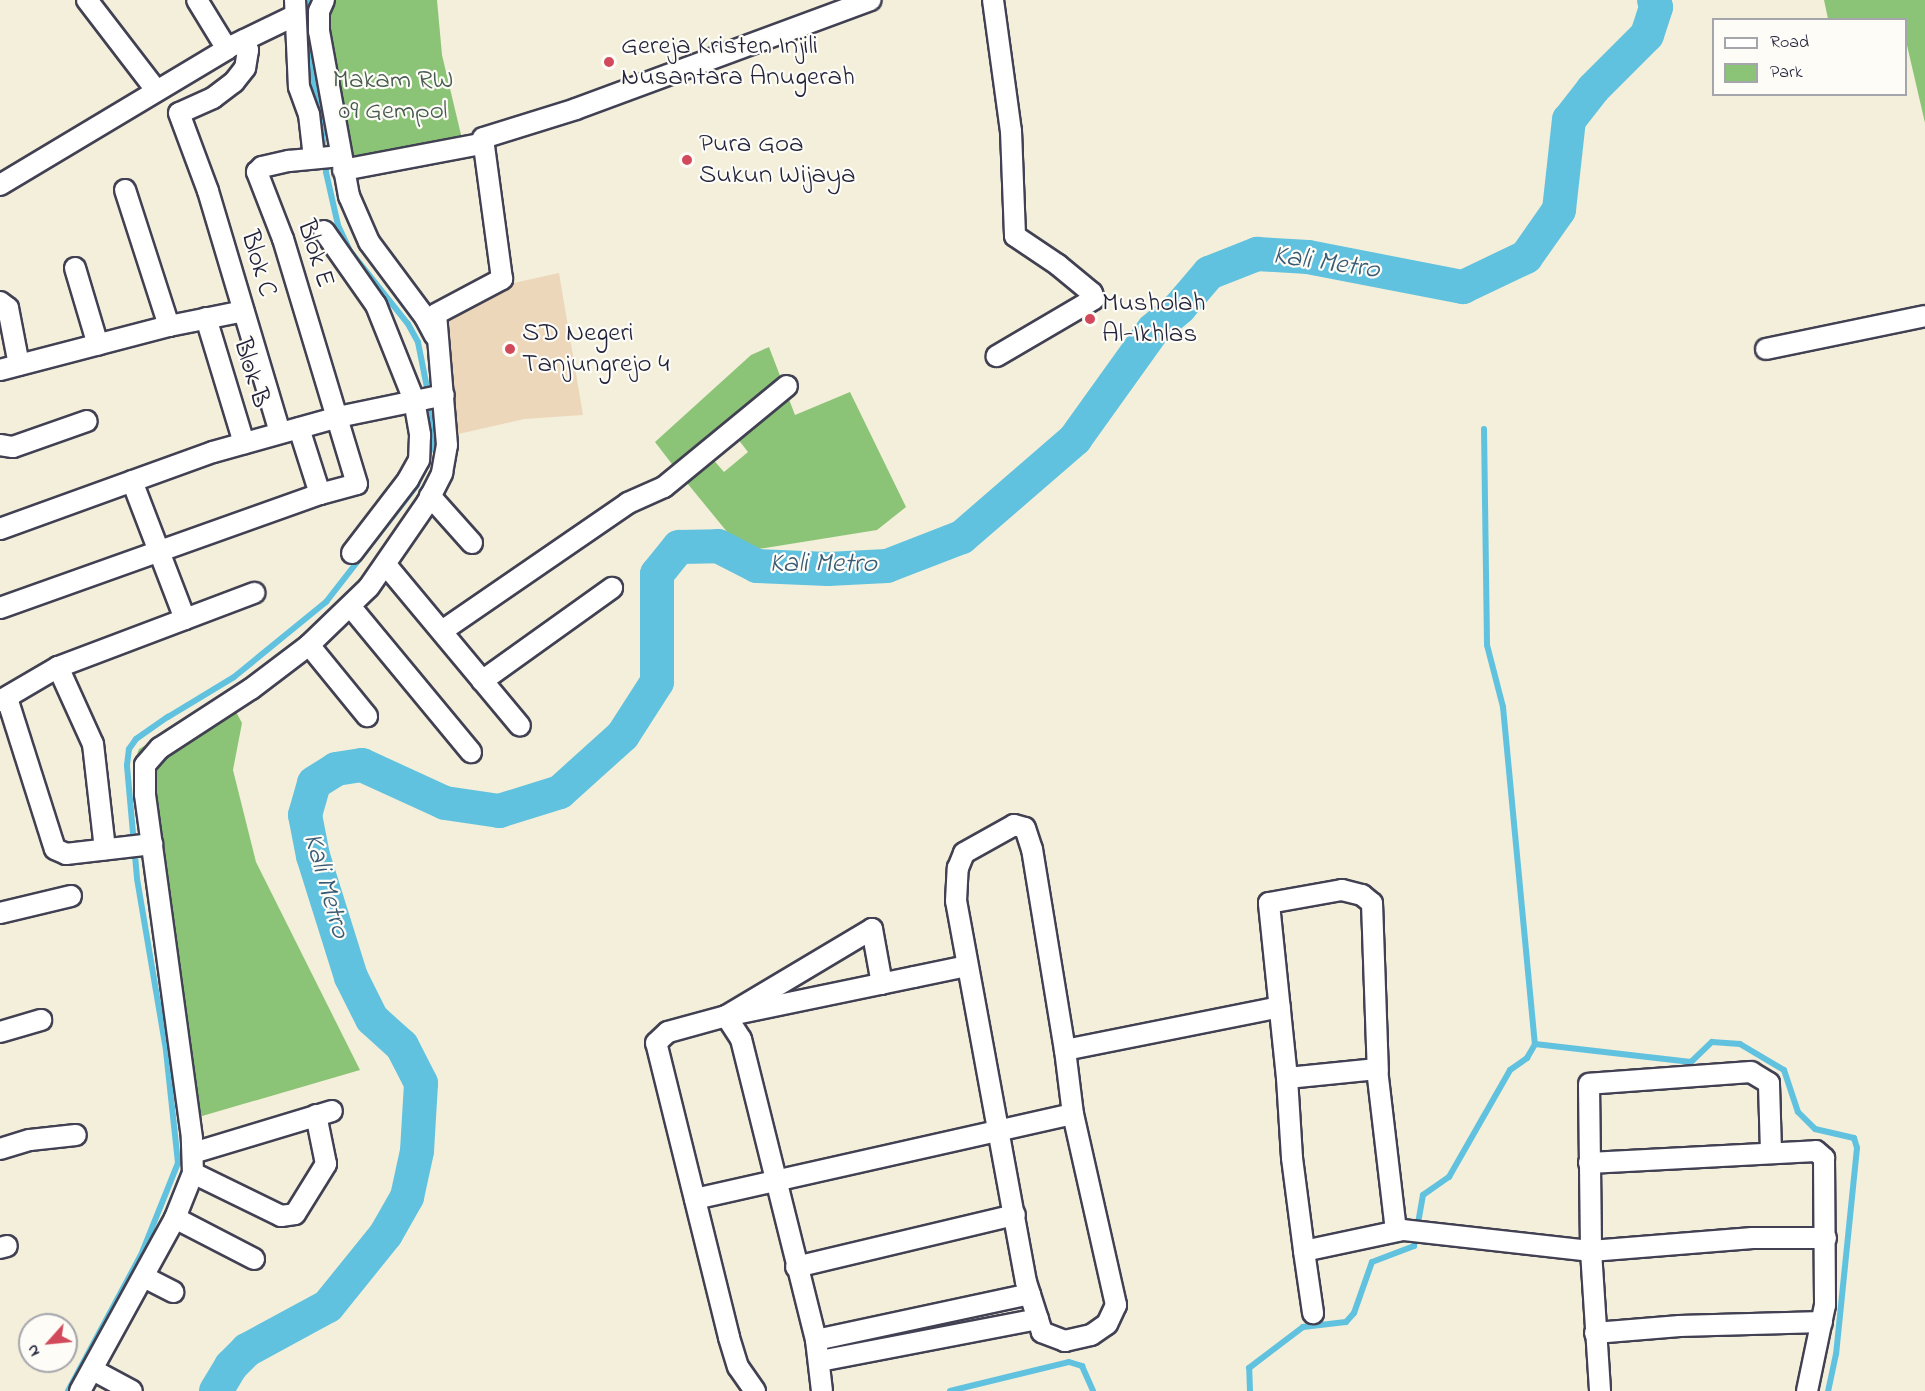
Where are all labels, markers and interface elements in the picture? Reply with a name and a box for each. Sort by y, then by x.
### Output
legend [1712,18,1907,96]
place label: Gereja Kristen Injili Nusantara Anugerah [621,30,855,93]
text: Road [1770,30,1809,56]
marker: Gereja Kristen Injili Nusantara Anugerah [602,55,616,69]
text: Park [1770,60,1803,86]
park label: Makam RW 09 Gempol [333,64,453,127]
place label: Pura Goa Sukun Wijaya [699,128,856,191]
marker: Pura Goa Sukun Wijaya [680,153,694,167]
street label: Blok E [289,216,341,292]
street label: Blok C [233,227,283,301]
water label: Kali Metro [1270,240,1382,288]
place label: Musholah Al-Ikhlas [1102,287,1205,350]
marker: Musholah Al-Ikhlas [1083,312,1097,326]
place label: SD Negeri Tanjungrejo 4 [522,317,669,380]
street label: Blok B [225,334,277,412]
marker: SD Negeri Tanjungrejo 4 [503,342,517,356]
water label: Kali Metro [769,548,877,582]
water label: Kali Metro [294,830,356,942]
north arrow [18,1313,78,1373]
text: N [21,1340,47,1361]

